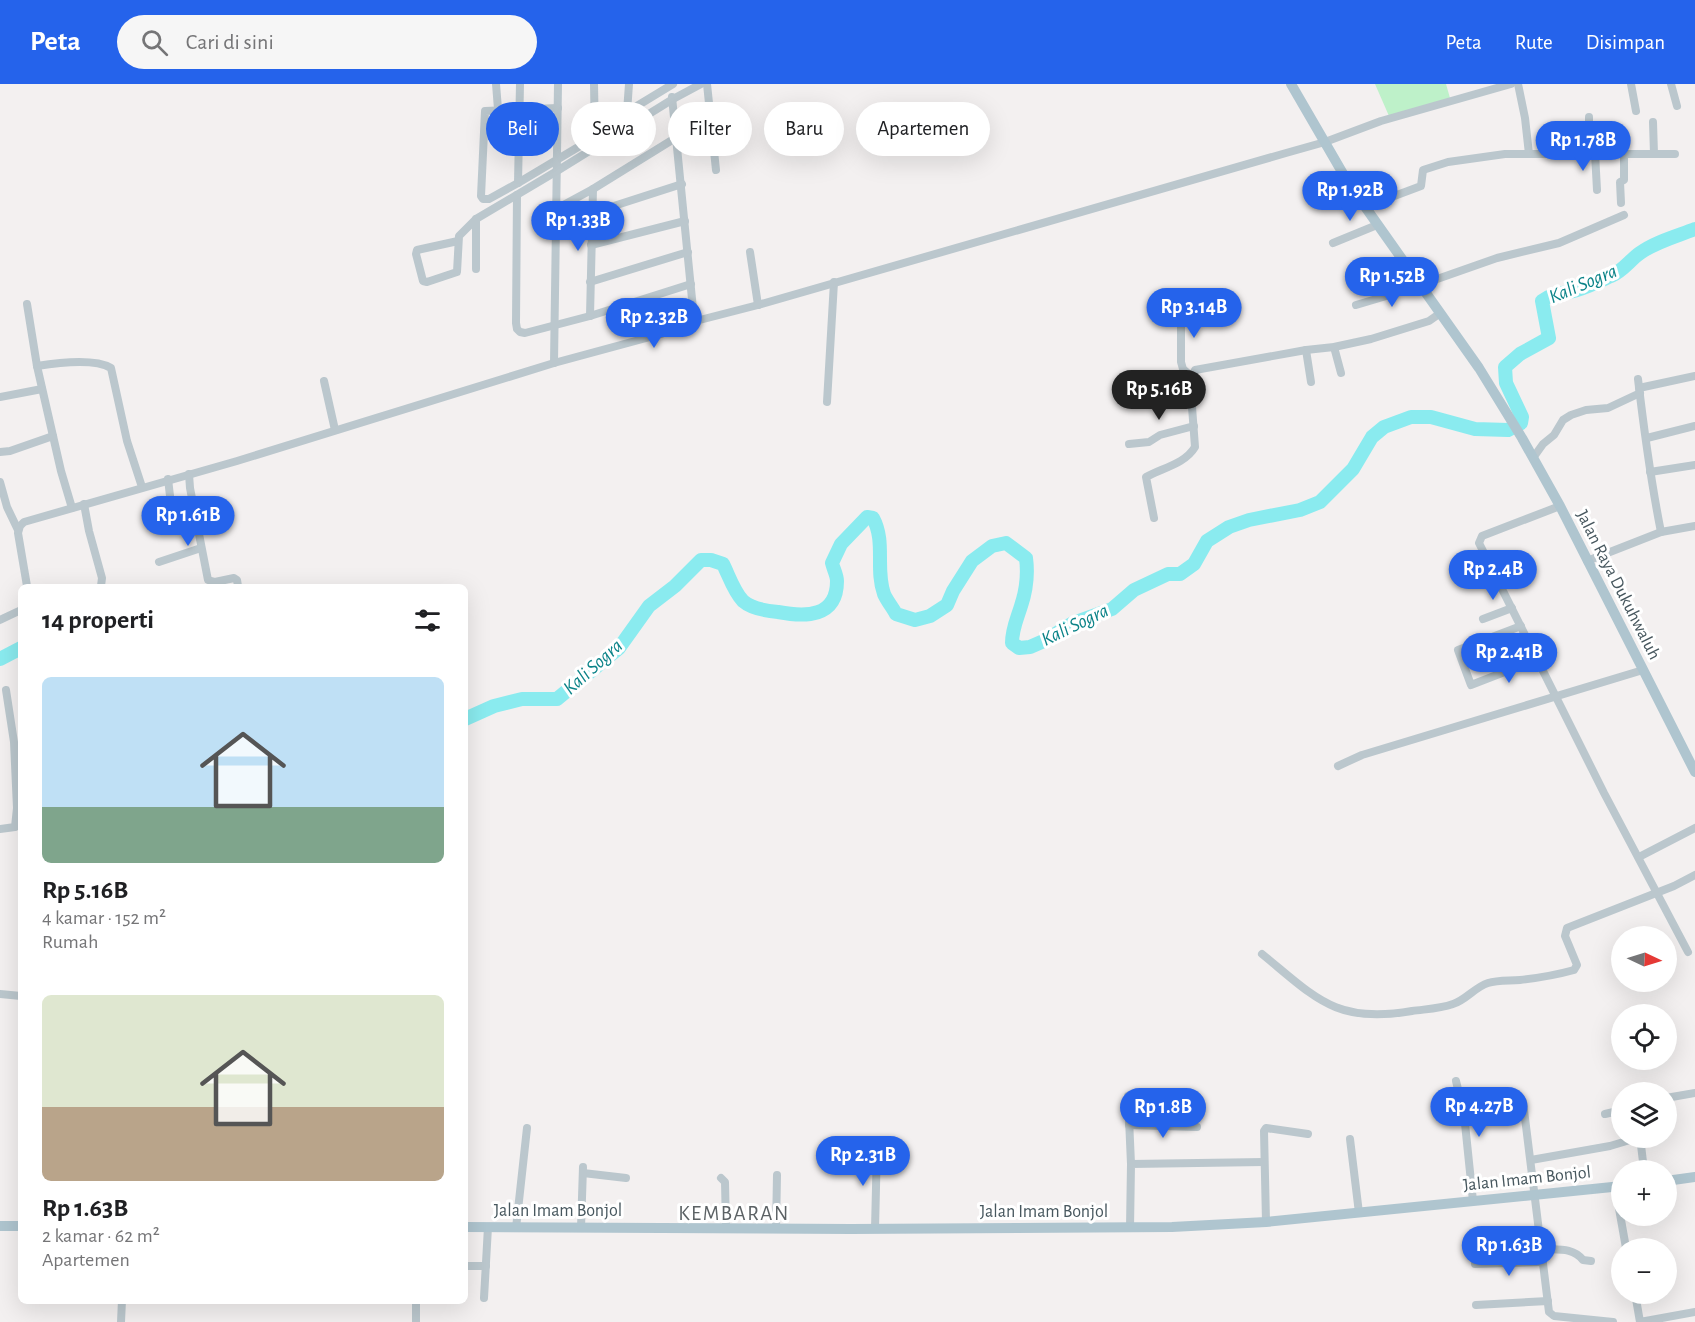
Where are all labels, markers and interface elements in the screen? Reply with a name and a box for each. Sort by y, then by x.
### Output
search box [117,15,537,69]
icon: search [138,26,171,59]
text: Peta [30,28,81,56]
text: Cari di sini [186,31,274,53]
text: Peta [1446,32,1482,53]
text: Rute [1515,32,1553,53]
text: Disimpan [1586,32,1665,53]
chip: Beli [486,102,559,156]
chip: Sewa [571,102,656,156]
chip: Filter [668,102,752,156]
chip: Baru [764,102,844,156]
chip: Apartemen [856,102,990,156]
pin: Rp 1.78B [1521,121,1645,172]
text: Rp 1.78B [1550,130,1616,150]
pin: Rp 1.92B [1288,171,1412,222]
text: Rp 1.92B [1316,180,1384,200]
pin: Rp 1.33B [516,201,640,252]
text: Rp 1.33B [545,210,611,230]
pin: Rp 1.52B [1330,257,1454,308]
water label: Kali Sogra [1546,261,1620,307]
text: Rp 1.52B [1359,266,1425,286]
pin: Rp 3.14B [1132,288,1256,339]
text: Rp 3.14B [1161,297,1227,317]
pin: Rp 2.32B [592,298,716,349]
text: Rp 2.32B [620,307,688,327]
pin: Rp 5.16B [1097,370,1221,421]
text: Rp 5.16B [1126,379,1192,399]
pin: Rp 1.61B [126,496,250,547]
text: Rp 1.61B [156,505,221,525]
street label: Jalan Raya Dukuhwaluh [1572,507,1664,663]
pin: Rp 2.4B [1438,550,1548,601]
text: Rp 2.4B [1463,559,1523,579]
water label: Kali Sogra [1038,600,1112,650]
icon: filters [411,604,444,637]
text: 14 properti [42,607,154,633]
pin: Rp 2.41B [1447,633,1571,684]
water label: Kali Sogra [560,636,626,698]
text: Rp 2.41B [1475,642,1543,662]
icon: home [189,716,297,824]
text: Rp 5.16B [42,877,128,903]
text: 4 kamar · 152 m² [42,908,166,928]
north arrow [1611,926,1677,992]
map controls [1611,926,1677,1304]
text: Rumah [42,932,98,952]
button: locate [1611,1004,1677,1070]
icon: home [189,1034,297,1142]
button: layers [1611,1082,1677,1148]
pin: Rp 4.27B [1417,1087,1541,1138]
pin: Rp 1.8B [1108,1088,1218,1139]
text: Rp 4.27B [1444,1096,1514,1116]
text: Rp 1.8B [1134,1097,1192,1117]
pin: Rp 2.31B [801,1136,925,1187]
text: Rp 2.31B [830,1145,896,1165]
button: + [1611,1160,1677,1226]
street label: Jalan Imam Bonjol [1462,1163,1592,1195]
text: Rp 1.63B [42,1195,128,1221]
street label: Jalan Imam Bonjol [494,1202,622,1220]
district label: KEMBARAN [678,1203,790,1224]
street label: Jalan Imam Bonjol [980,1203,1108,1221]
text: 2 kamar · 62 m² [42,1226,160,1246]
pin: Rp 1.63B [1447,1226,1571,1277]
text: Rp 1.63B [1476,1235,1542,1255]
button: − [1611,1238,1677,1304]
text: Apartemen [42,1250,130,1270]

